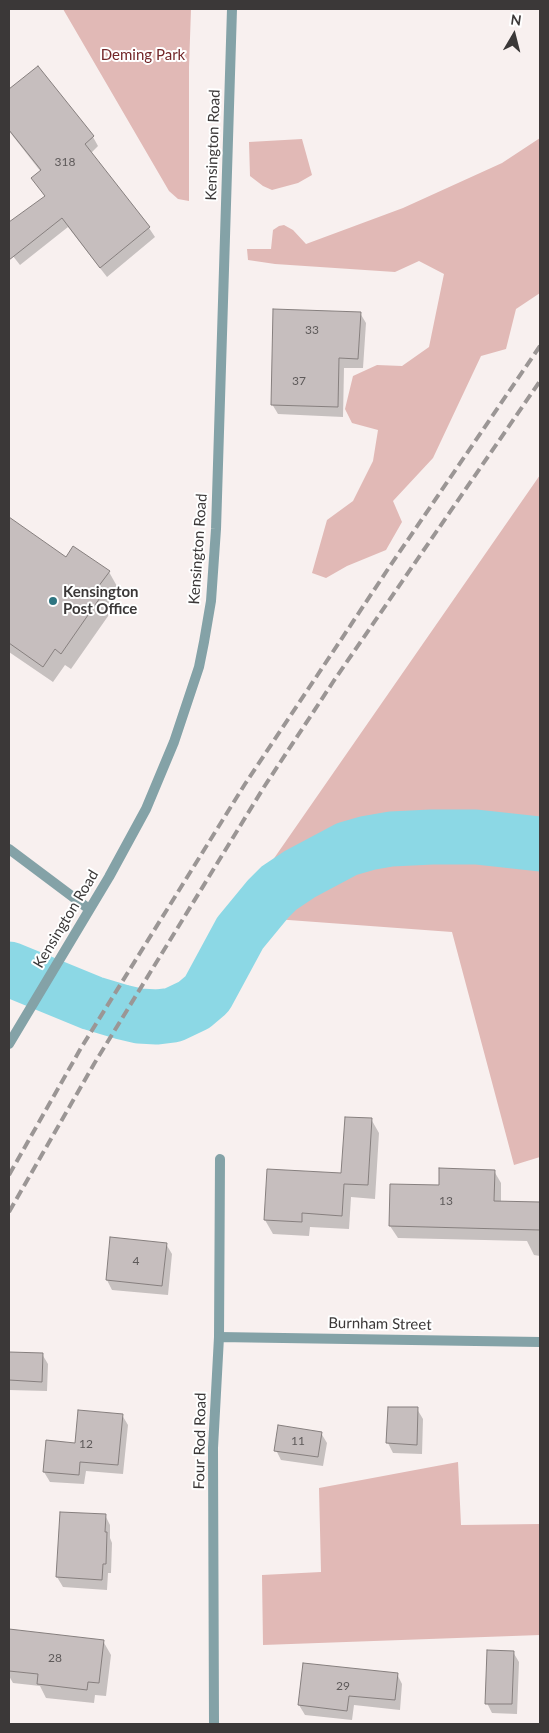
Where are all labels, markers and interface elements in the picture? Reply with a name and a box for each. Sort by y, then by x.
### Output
north arrow [489,10,539,60]
text: N [510,10,523,29]
park label: Deming Park [101,46,185,64]
street label: Kensington Road [202,89,224,201]
house number: 318 [55,155,75,169]
house number: 33 [305,323,319,337]
house number: 37 [292,374,306,388]
street label: Kensington Road [185,493,211,605]
place label: Kensington Post Office [63,583,139,618]
marker: Kensington Post Office [47,595,59,607]
street label: Kensington Road [30,867,102,971]
house number: 13 [439,1194,453,1208]
house number: 4 [133,1254,139,1268]
street label: Burnham Street [328,1314,432,1334]
street label: Four Rod Road [190,1392,210,1490]
house number: 11 [291,1434,305,1448]
house number: 12 [79,1437,93,1451]
house number: 28 [48,1651,62,1665]
house number: 29 [336,1679,350,1693]

